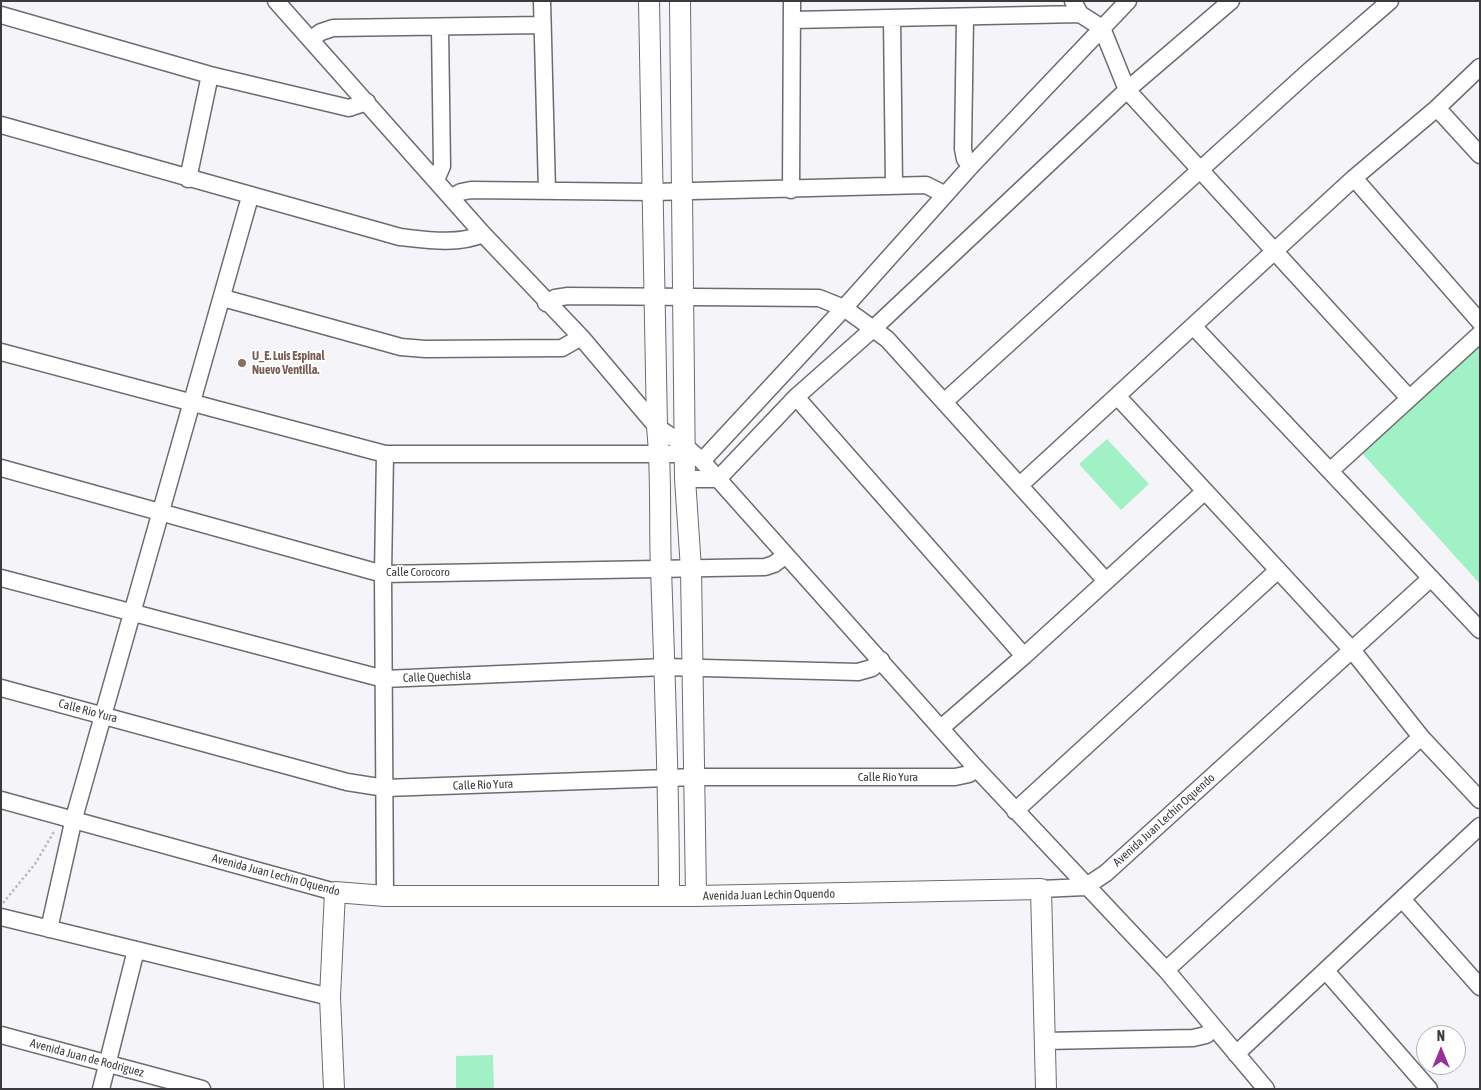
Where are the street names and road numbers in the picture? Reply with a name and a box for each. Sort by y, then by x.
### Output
street label: Calle Corocoro [386,565,450,579]
street label: Calle Quechisla [403,669,471,685]
street label: Calle Rio Yura [57,696,119,726]
street label: Calle Rio Yura [858,770,918,784]
street label: Avenida Juan Lechin Oquendo [1110,771,1218,869]
street label: Calle Rio Yura [453,777,513,793]
street label: Avenida Juan Lechin Oquendo [210,851,342,899]
street label: Avenida Juan Lechin Oquendo [703,887,835,903]
street label: Avenida Juan de Rodriguez [28,1036,146,1080]

